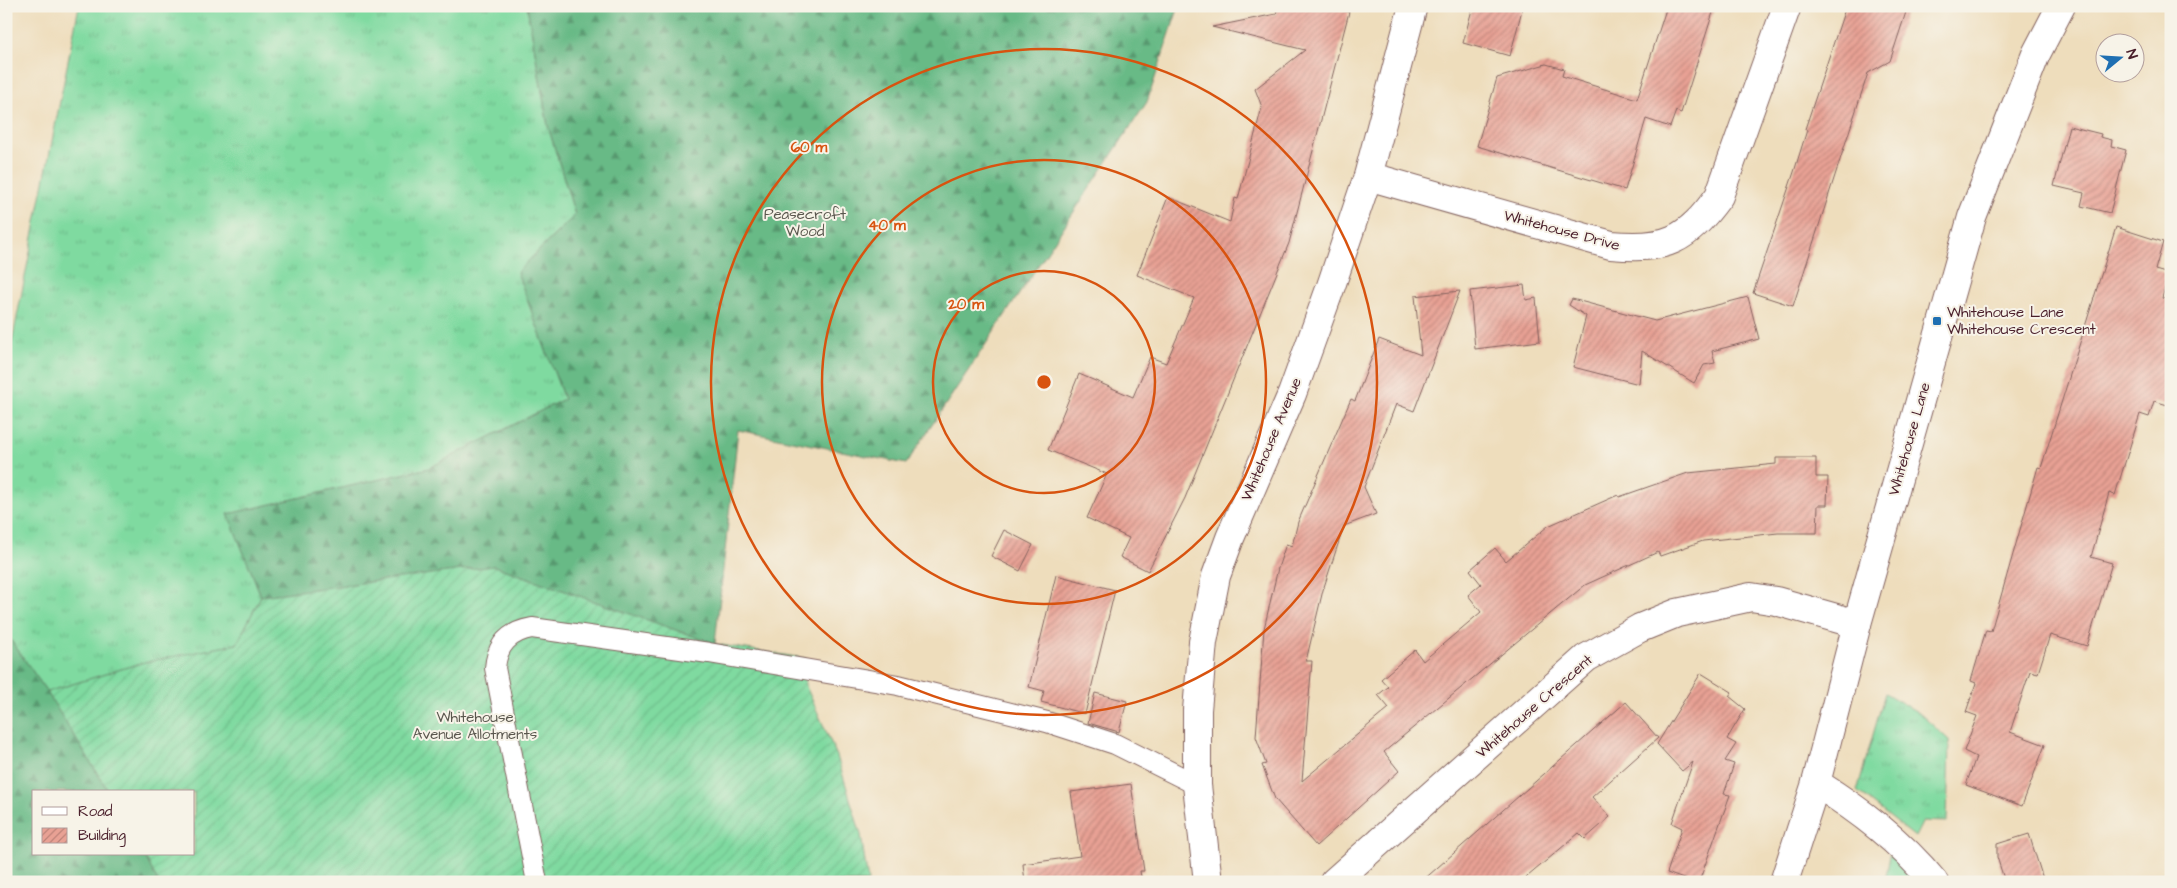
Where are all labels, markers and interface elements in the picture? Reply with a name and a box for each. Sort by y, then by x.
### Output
north arrow [2094,32,2144,82]
text: N [2121,47,2142,62]
text: 60 m [791,137,828,158]
park label: Peasecroft Wood [764,204,846,242]
street label: Whitehouse Drive [1502,205,1622,256]
text: 40 m [868,215,906,236]
text: 20 m [947,294,984,315]
place label: Whitehouse Lane Whitehouse Crescent [1947,302,2096,340]
marker: Whitehouse Lane Whitehouse Crescent [1931,315,1943,327]
centre of rings [1035,373,1053,391]
street label: Whitehouse Avenue [1236,374,1307,504]
street label: Whitehouse Lane [1883,380,1936,498]
street label: Whitehouse Crescent [1471,650,1597,763]
park label: Whitehouse Avenue Allotments [413,707,538,745]
legend [32,790,195,856]
text: Road [78,801,113,822]
text: Building [78,825,126,847]

